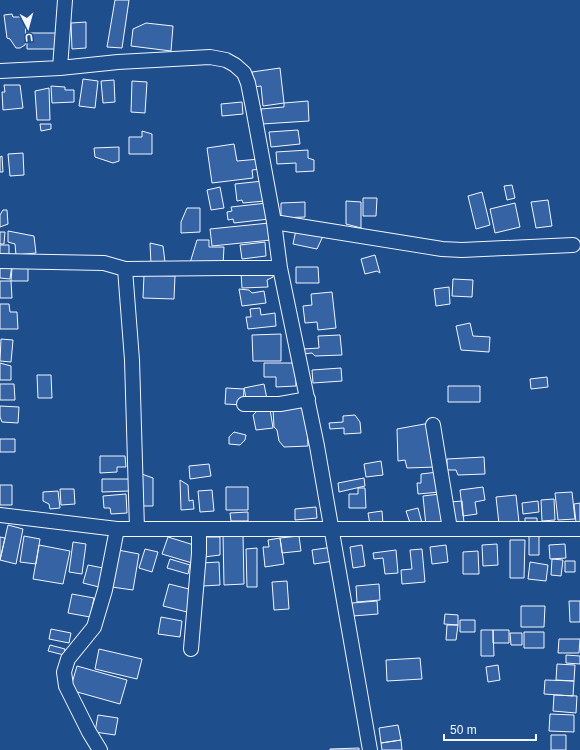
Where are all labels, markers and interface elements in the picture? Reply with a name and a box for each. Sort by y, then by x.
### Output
north arrow [8,8,48,48]
text: U [24,32,34,44]
scale bar [444,716,536,742]
text: 50 m [450,723,477,737]

